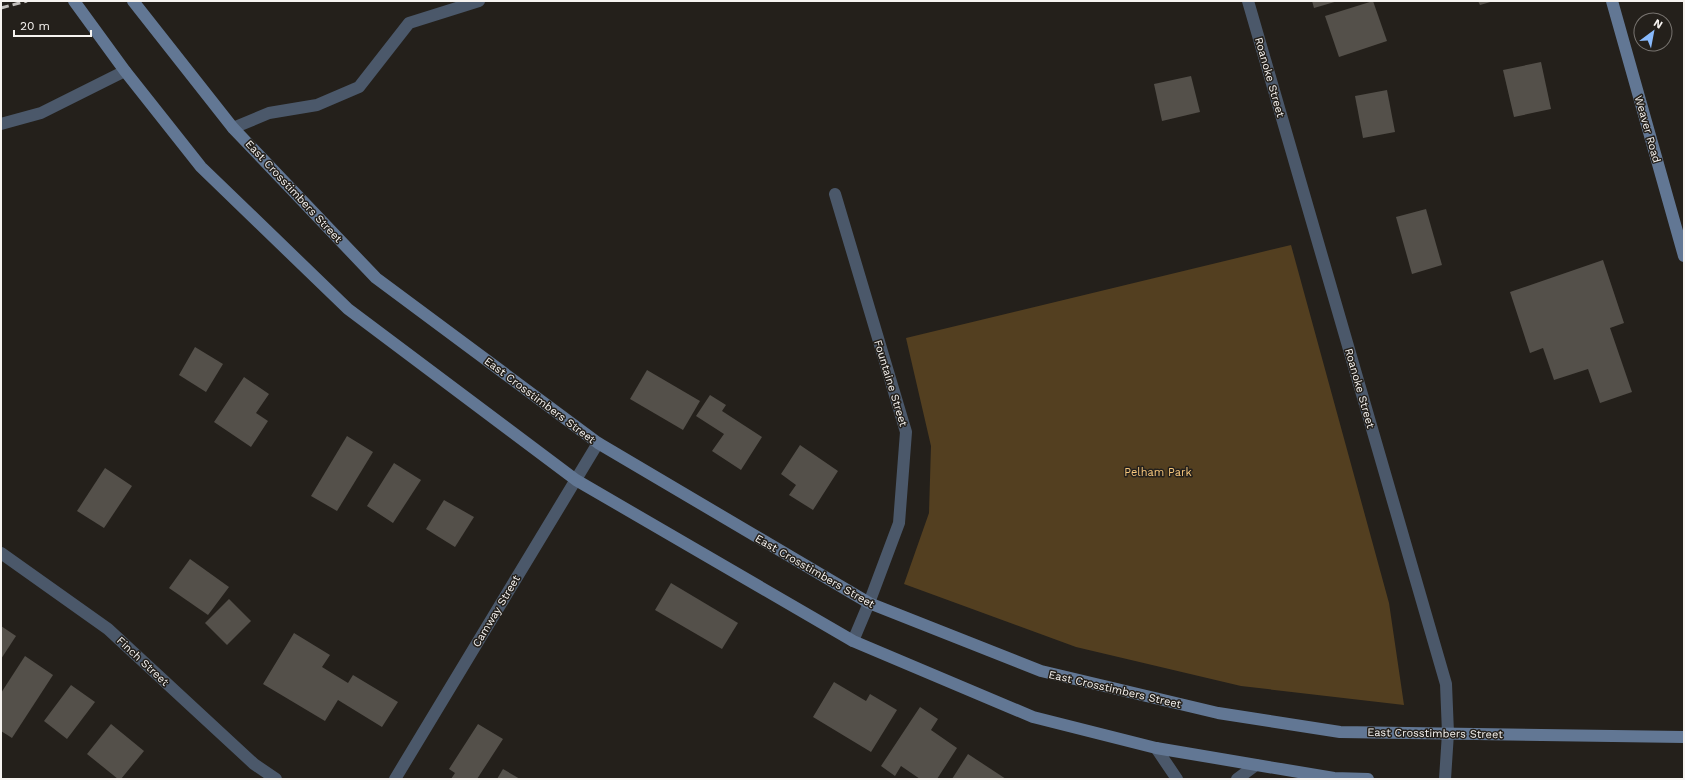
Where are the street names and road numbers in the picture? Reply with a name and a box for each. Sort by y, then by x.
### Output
street label: Roanoke Street [1252,36,1287,119]
street label: Weaver Road [1632,94,1663,164]
street label: East Crosstimbers Street [243,137,345,246]
street label: Fountaine Street [871,338,910,428]
street label: Roanoke Street [1342,347,1377,430]
street label: East Crosstimbers Street [482,354,598,447]
street label: East Crosstimbers Street [753,532,877,611]
street label: Camway Street [470,573,523,650]
street label: Finch Street [114,634,172,689]
street label: East Crosstimbers Street [1047,668,1183,711]
street label: East Crosstimbers Street [1367,726,1503,741]

